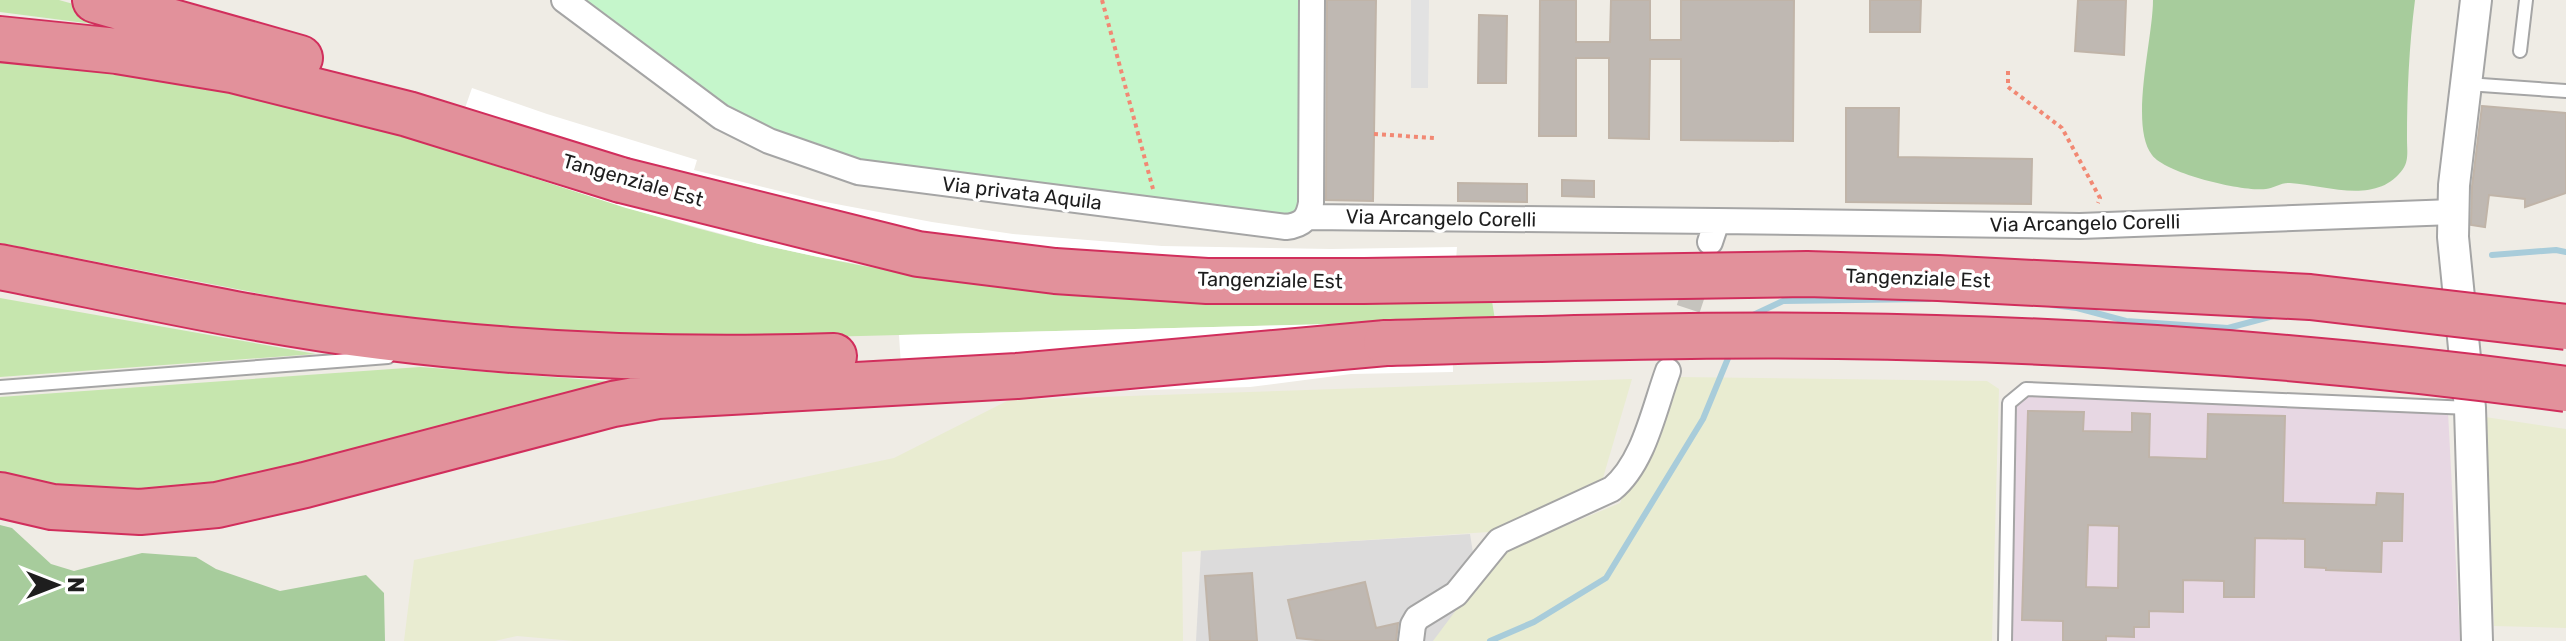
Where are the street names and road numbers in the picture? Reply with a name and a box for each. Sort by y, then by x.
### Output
street label: Tangenziale Est [560,148,706,212]
street label: Via privata Aquila [941,171,1103,215]
street label: Via Arcangelo Corelli [1345,204,1537,232]
street label: Via Arcangelo Corelli [1989,209,2181,237]
street label: Tangenziale Est [1845,263,1991,293]
street label: Tangenziale Est [1197,267,1343,293]

